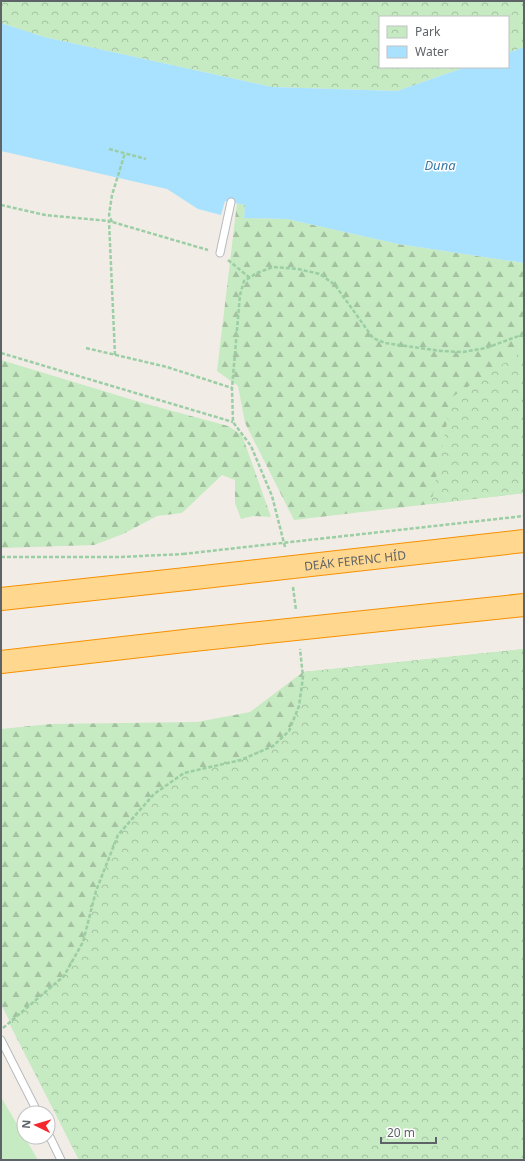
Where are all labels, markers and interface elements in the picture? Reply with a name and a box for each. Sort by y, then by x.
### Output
legend [379,16,509,68]
text: Park [415,23,441,40]
text: Water [415,43,449,60]
water label: Duna [424,156,456,174]
street label: DEÁK FERENC HÍD [303,546,407,574]
north arrow [16,1105,56,1145]
text: N [18,1119,33,1129]
scale bar [381,1119,436,1145]
text: 20 m [387,1124,415,1141]

